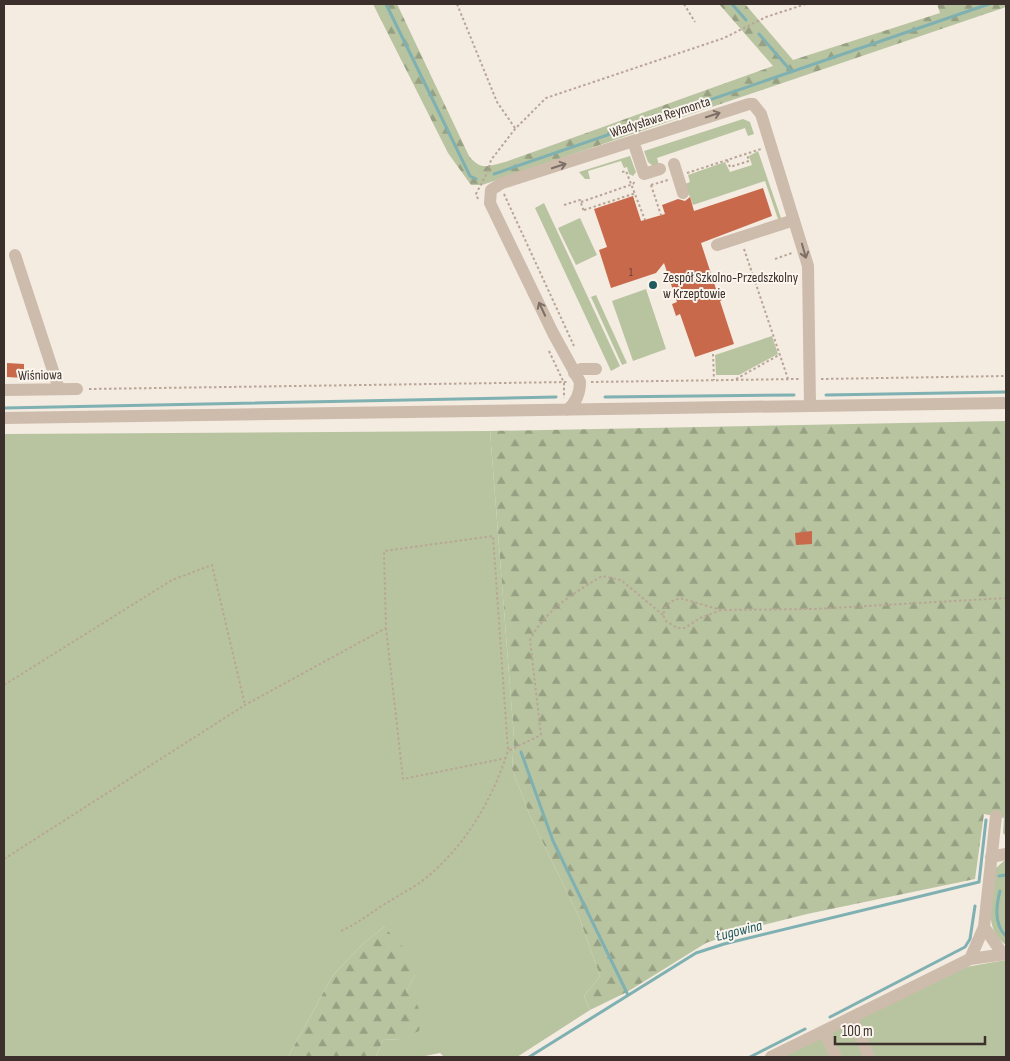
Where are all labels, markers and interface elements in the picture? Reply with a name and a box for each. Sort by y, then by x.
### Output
street label: Władysława Reymonta [608,93,712,141]
one-way arrow [705,110,721,119]
one-way arrow [551,161,566,170]
one-way arrow [799,242,809,258]
house number: 1 [629,266,633,279]
place label: Zespół Szkolno-Przedszkolny w Krzeptowie [663,269,799,302]
marker: Zespół Szkolno-Przedszkolny w Krzeptowie [647,279,659,291]
one-way arrow [536,302,546,317]
street label: Wiśniowa [18,366,62,384]
water label: Ługowina [714,916,764,946]
scale bar [835,1014,985,1046]
text: 100 m [842,1022,873,1041]

